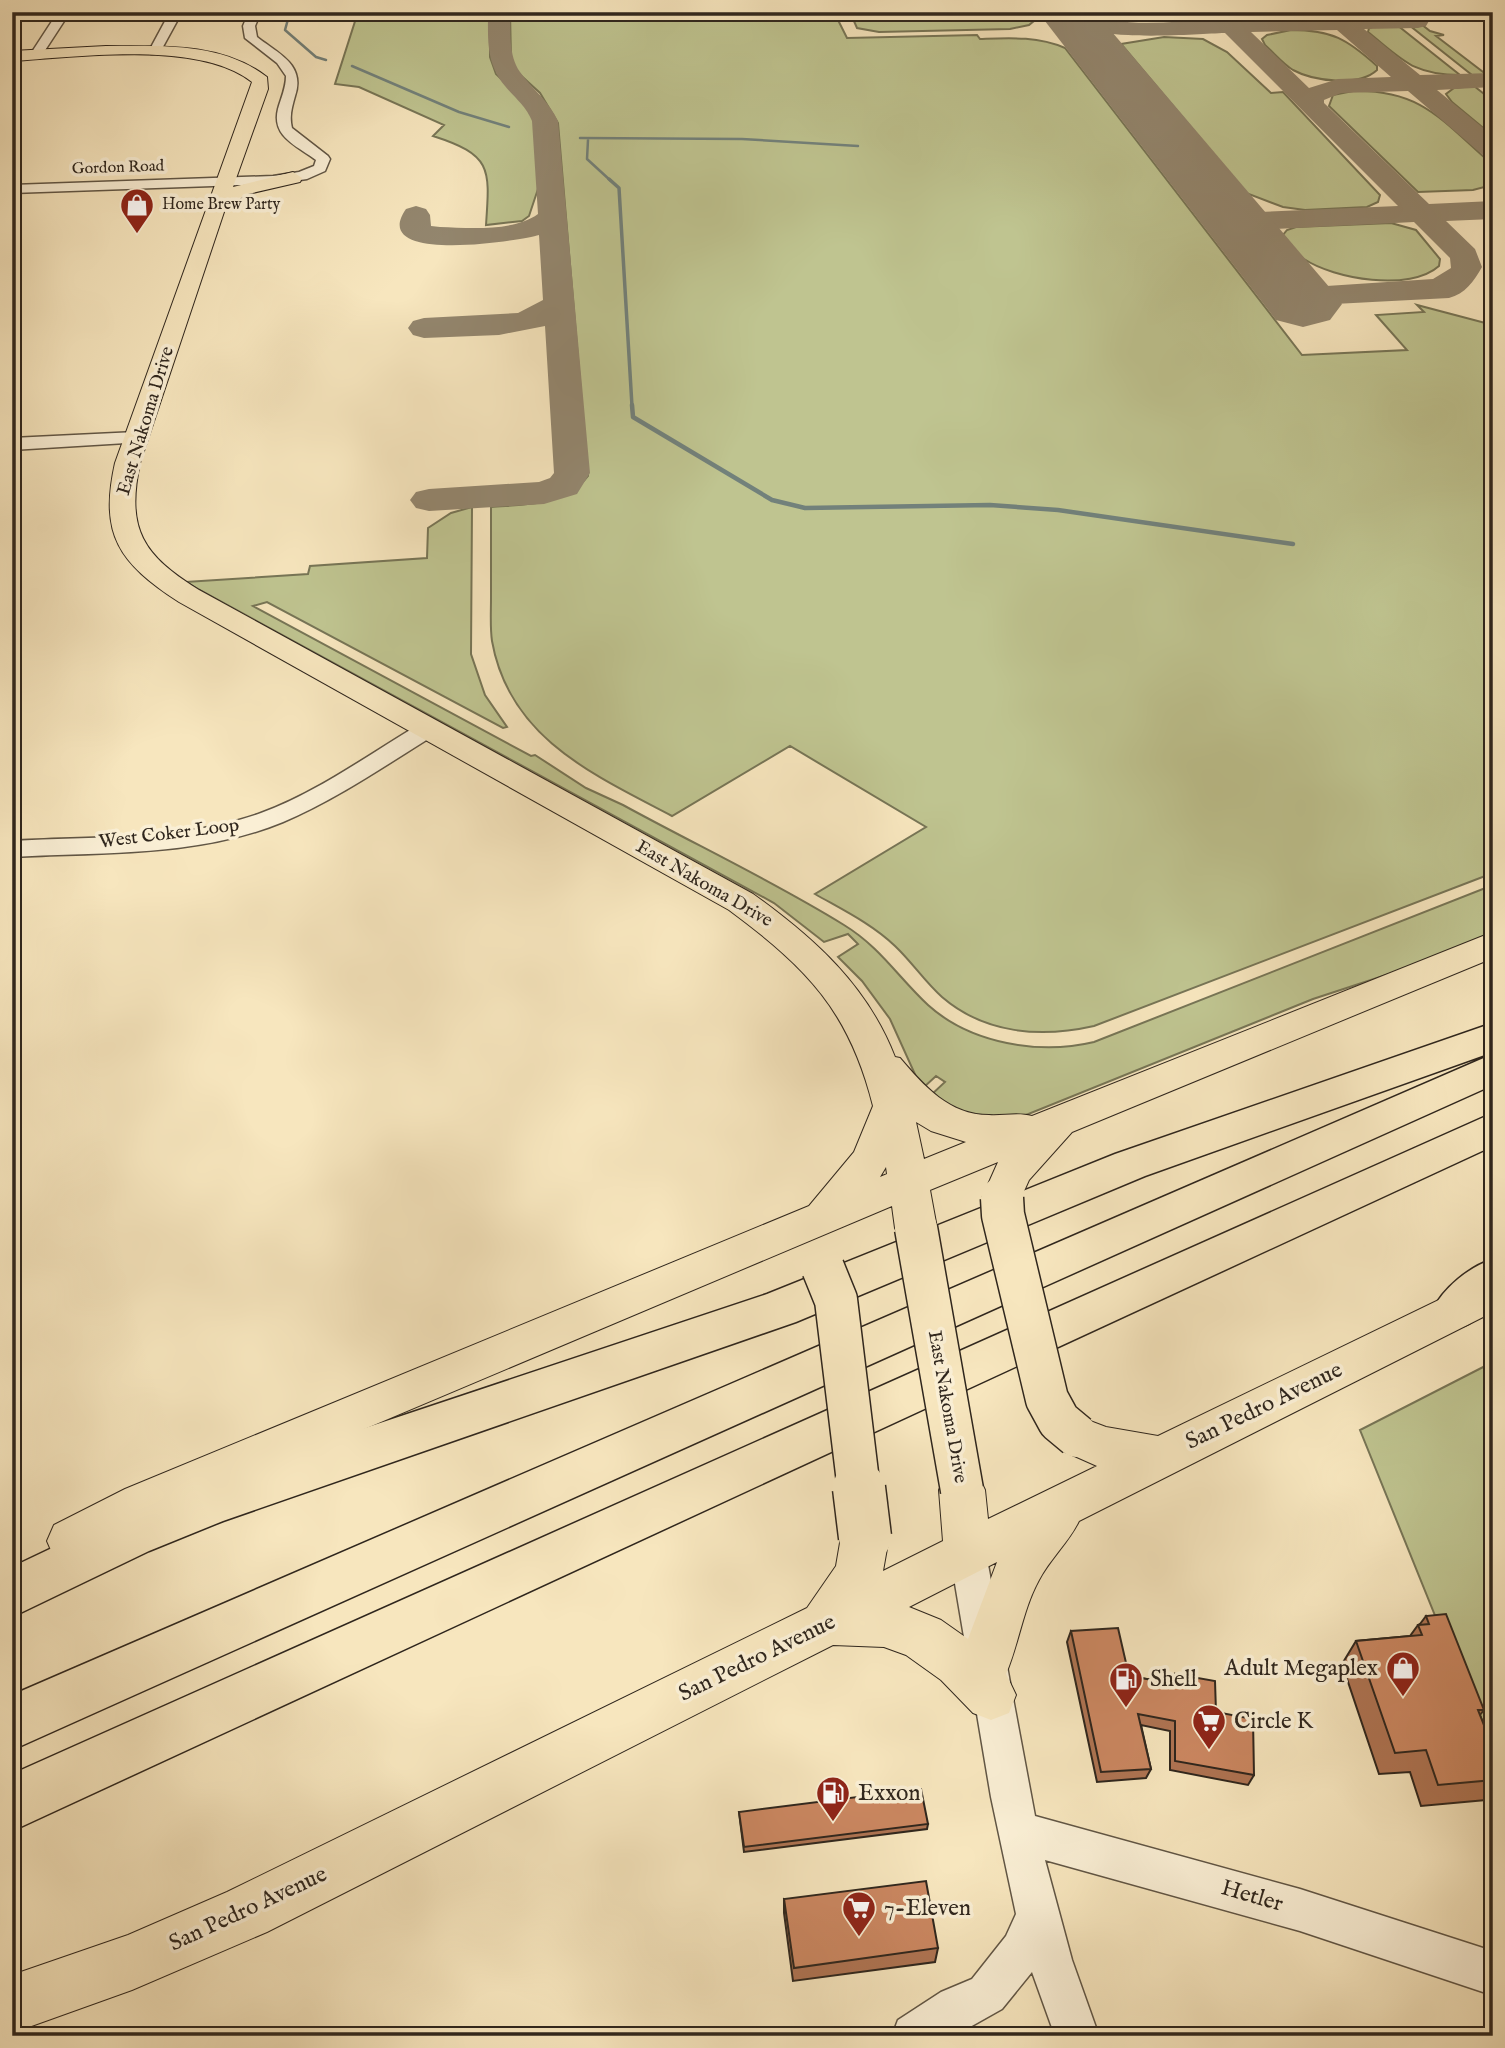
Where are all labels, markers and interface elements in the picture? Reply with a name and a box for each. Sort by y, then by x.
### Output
street label: Gordon Road [71,156,165,180]
shop icon: Home Brew Party [118,186,156,235]
place label: Home Brew Party [162,195,280,215]
street label: East Nakoma Drive [112,343,180,498]
street label: West Coker Loop [97,813,241,855]
street label: East Nakoma Drive [631,835,777,933]
street label: East Nakoma Drive [922,1329,972,1485]
street label: San Pedro Avenue [1181,1355,1347,1457]
street label: San Pedro Avenue [674,1607,840,1709]
shop icon: Adult Megaplex [1384,1649,1422,1698]
place label: Adult Megaplex [1223,1654,1378,1683]
fuel station icon: Shell [1107,1660,1145,1709]
place label: Shell [1150,1665,1198,1694]
supermarket icon: Circle K [1190,1702,1228,1751]
place label: Circle K [1234,1707,1314,1736]
fuel station icon: Exxon [814,1774,852,1823]
place label: Exxon [858,1779,921,1808]
street label: San Pedro Avenue [164,1860,332,1958]
street label: Hetler [1218,1873,1287,1919]
supermarket icon: 7-Eleven [840,1889,878,1938]
place label: 7-Eleven [884,1894,971,1923]

